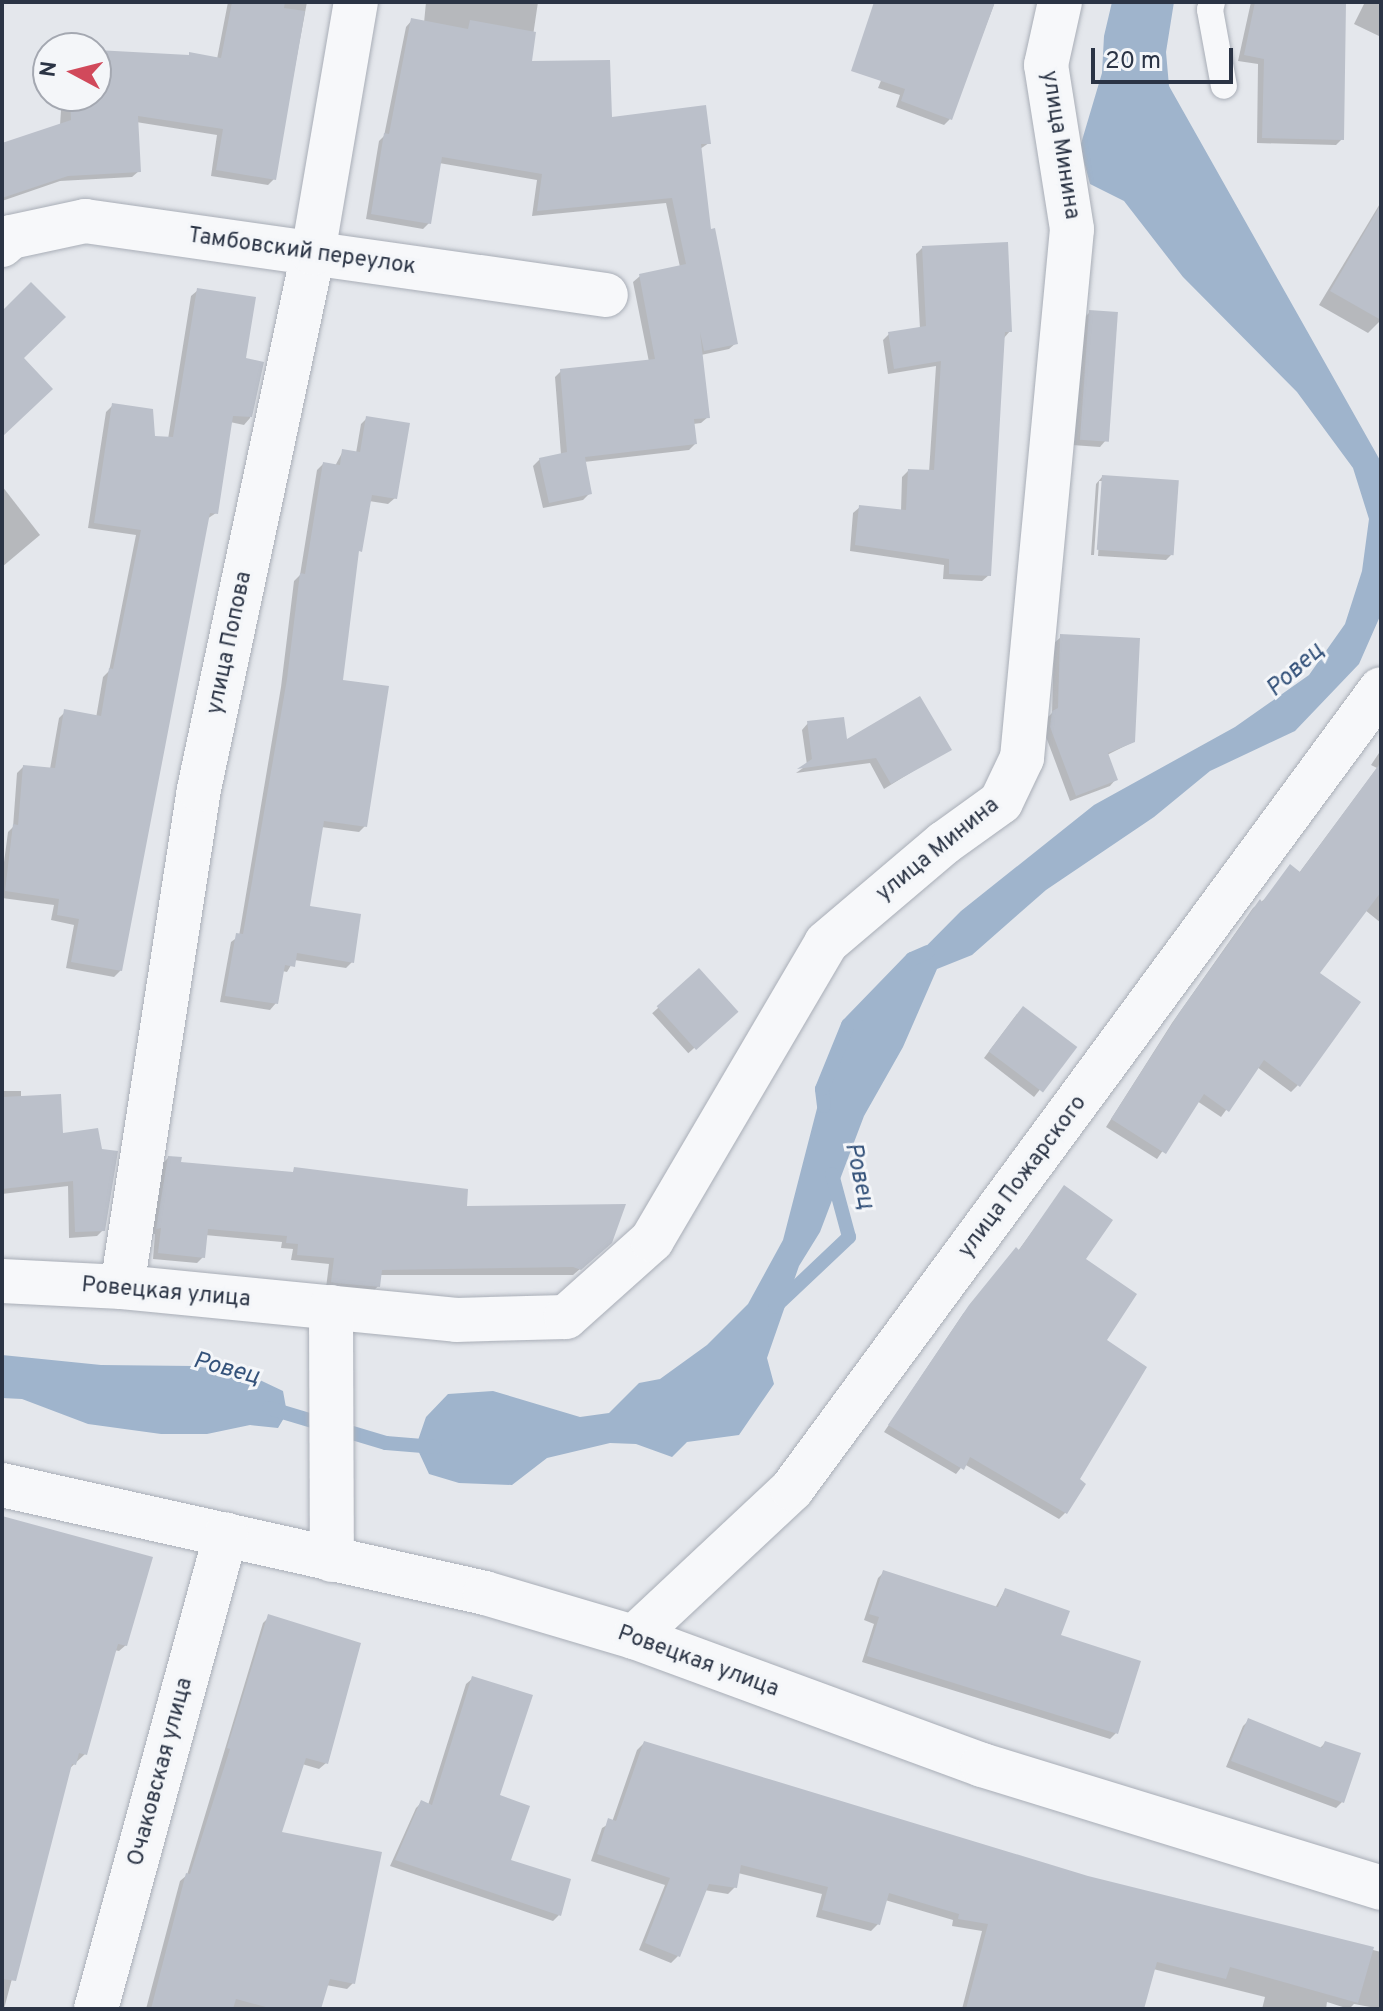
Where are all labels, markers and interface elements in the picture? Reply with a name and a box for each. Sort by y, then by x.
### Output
north arrow [32,32,112,112]
scale bar [1095,32,1237,82]
text: 20 m [1105,47,1161,77]
text: N [35,60,64,79]
street label: улица Минина [1035,69,1085,221]
street label: Тамбовский переулок [186,223,418,281]
street label: улица Попова [202,569,258,717]
water label: Ровец [1261,638,1331,704]
street label: улица Минина [871,793,1005,907]
street label: улица Пожарского [953,1091,1093,1263]
water label: Ровец [837,1140,879,1212]
street label: Ровецкая улица [80,1272,252,1314]
water label: Ровец [190,1347,262,1393]
street label: Ровецкая улица [614,1621,782,1703]
street label: Очаковская улица [123,1675,199,1869]

